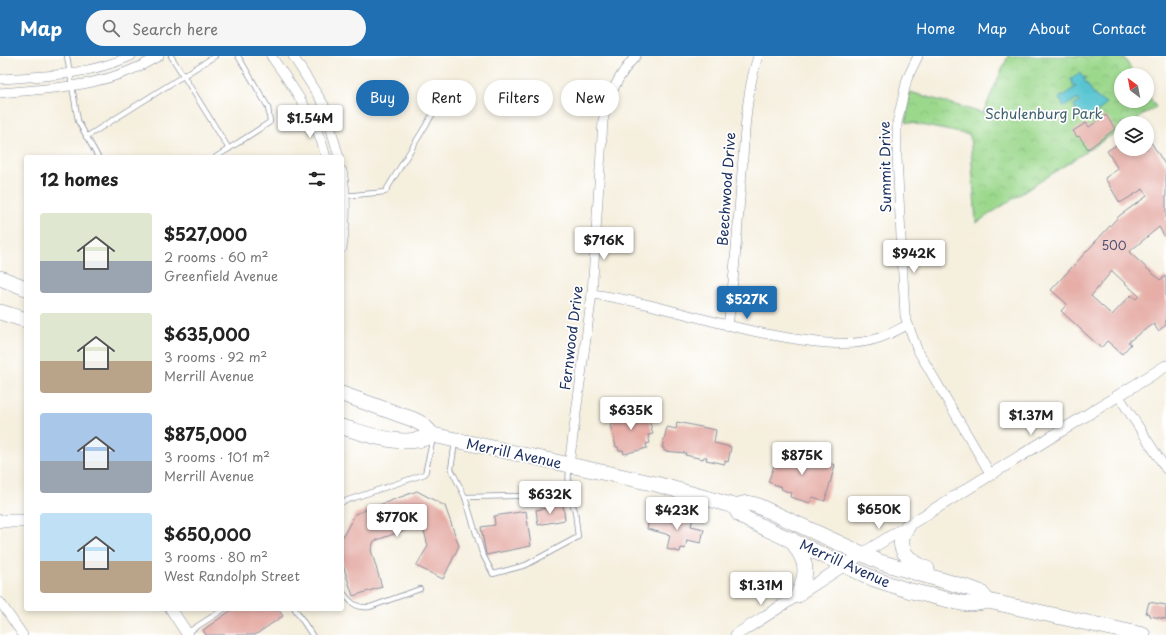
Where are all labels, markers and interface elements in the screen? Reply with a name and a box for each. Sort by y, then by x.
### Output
search box [86,10,366,46]
text: Map [20,14,62,42]
icon: search [100,17,122,39]
text: Search here [132,17,218,40]
text: Home [916,18,955,39]
text: Map [977,18,1007,39]
text: About [1029,18,1070,39]
text: Contact [1092,18,1146,39]
north arrow [1114,68,1154,108]
map controls [1114,68,1154,156]
chip: Buy [356,80,409,116]
chip: Rent [417,80,476,116]
chip: Filters [484,80,553,116]
chip: New [561,80,619,116]
park label: Schulenburg Park [985,103,1104,124]
pin: $1.54M [277,105,343,139]
text: $1.54M [287,108,333,127]
button: layers [1114,116,1154,156]
street label: Summit Drive [874,121,896,213]
street label: Beechwood Drive [712,131,740,247]
text: 12 homes [40,166,118,192]
icon: filters [306,168,328,190]
text: $527,000 [164,221,247,247]
pin: $716K [576,227,632,261]
icon: home [72,229,120,277]
text: $716K [584,230,624,249]
house number: 500 [1101,236,1127,254]
pin: $942K [886,240,942,274]
text: $942K [892,243,936,262]
text: 2 rooms · 60 m² [164,247,269,266]
text: Greenfield Avenue [164,266,278,285]
street label: Fernwood Drive [554,285,588,391]
pin: $527K [719,286,775,320]
text: $527K [726,289,768,308]
text: $635,000 [164,321,250,347]
icon: home [72,329,120,377]
text: 3 rooms · 92 m² [164,347,267,366]
text: Merrill Avenue [164,366,254,385]
pin: $635K [603,397,659,431]
text: $635K [609,400,653,419]
pin: $1.37M [998,402,1064,436]
text: $1.37M [1009,405,1053,424]
text: $875,000 [164,421,247,447]
icon: home [72,429,120,477]
street label: Merrill Avenue [464,433,564,473]
pin: $875K [774,442,830,476]
text: $875K [781,445,823,464]
text: 3 rooms · 101 m² [164,447,270,466]
text: Merrill Avenue [164,466,254,485]
pin: $632K [522,481,578,515]
text: $632K [528,484,572,503]
pin: $650K [851,496,907,530]
pin: $423K [649,497,705,531]
text: $650K [857,499,901,518]
text: $423K [655,500,699,519]
pin: $770K [369,504,425,538]
text: $770K [376,507,418,526]
text: $650,000 [164,521,251,547]
icon: home [72,529,120,577]
street label: Merrill Avenue [796,534,894,592]
text: 3 rooms · 80 m² [164,547,268,566]
text: West Randolph Street [164,566,300,585]
pin: $1.31M [728,572,794,606]
text: $1.31M [739,575,783,594]

